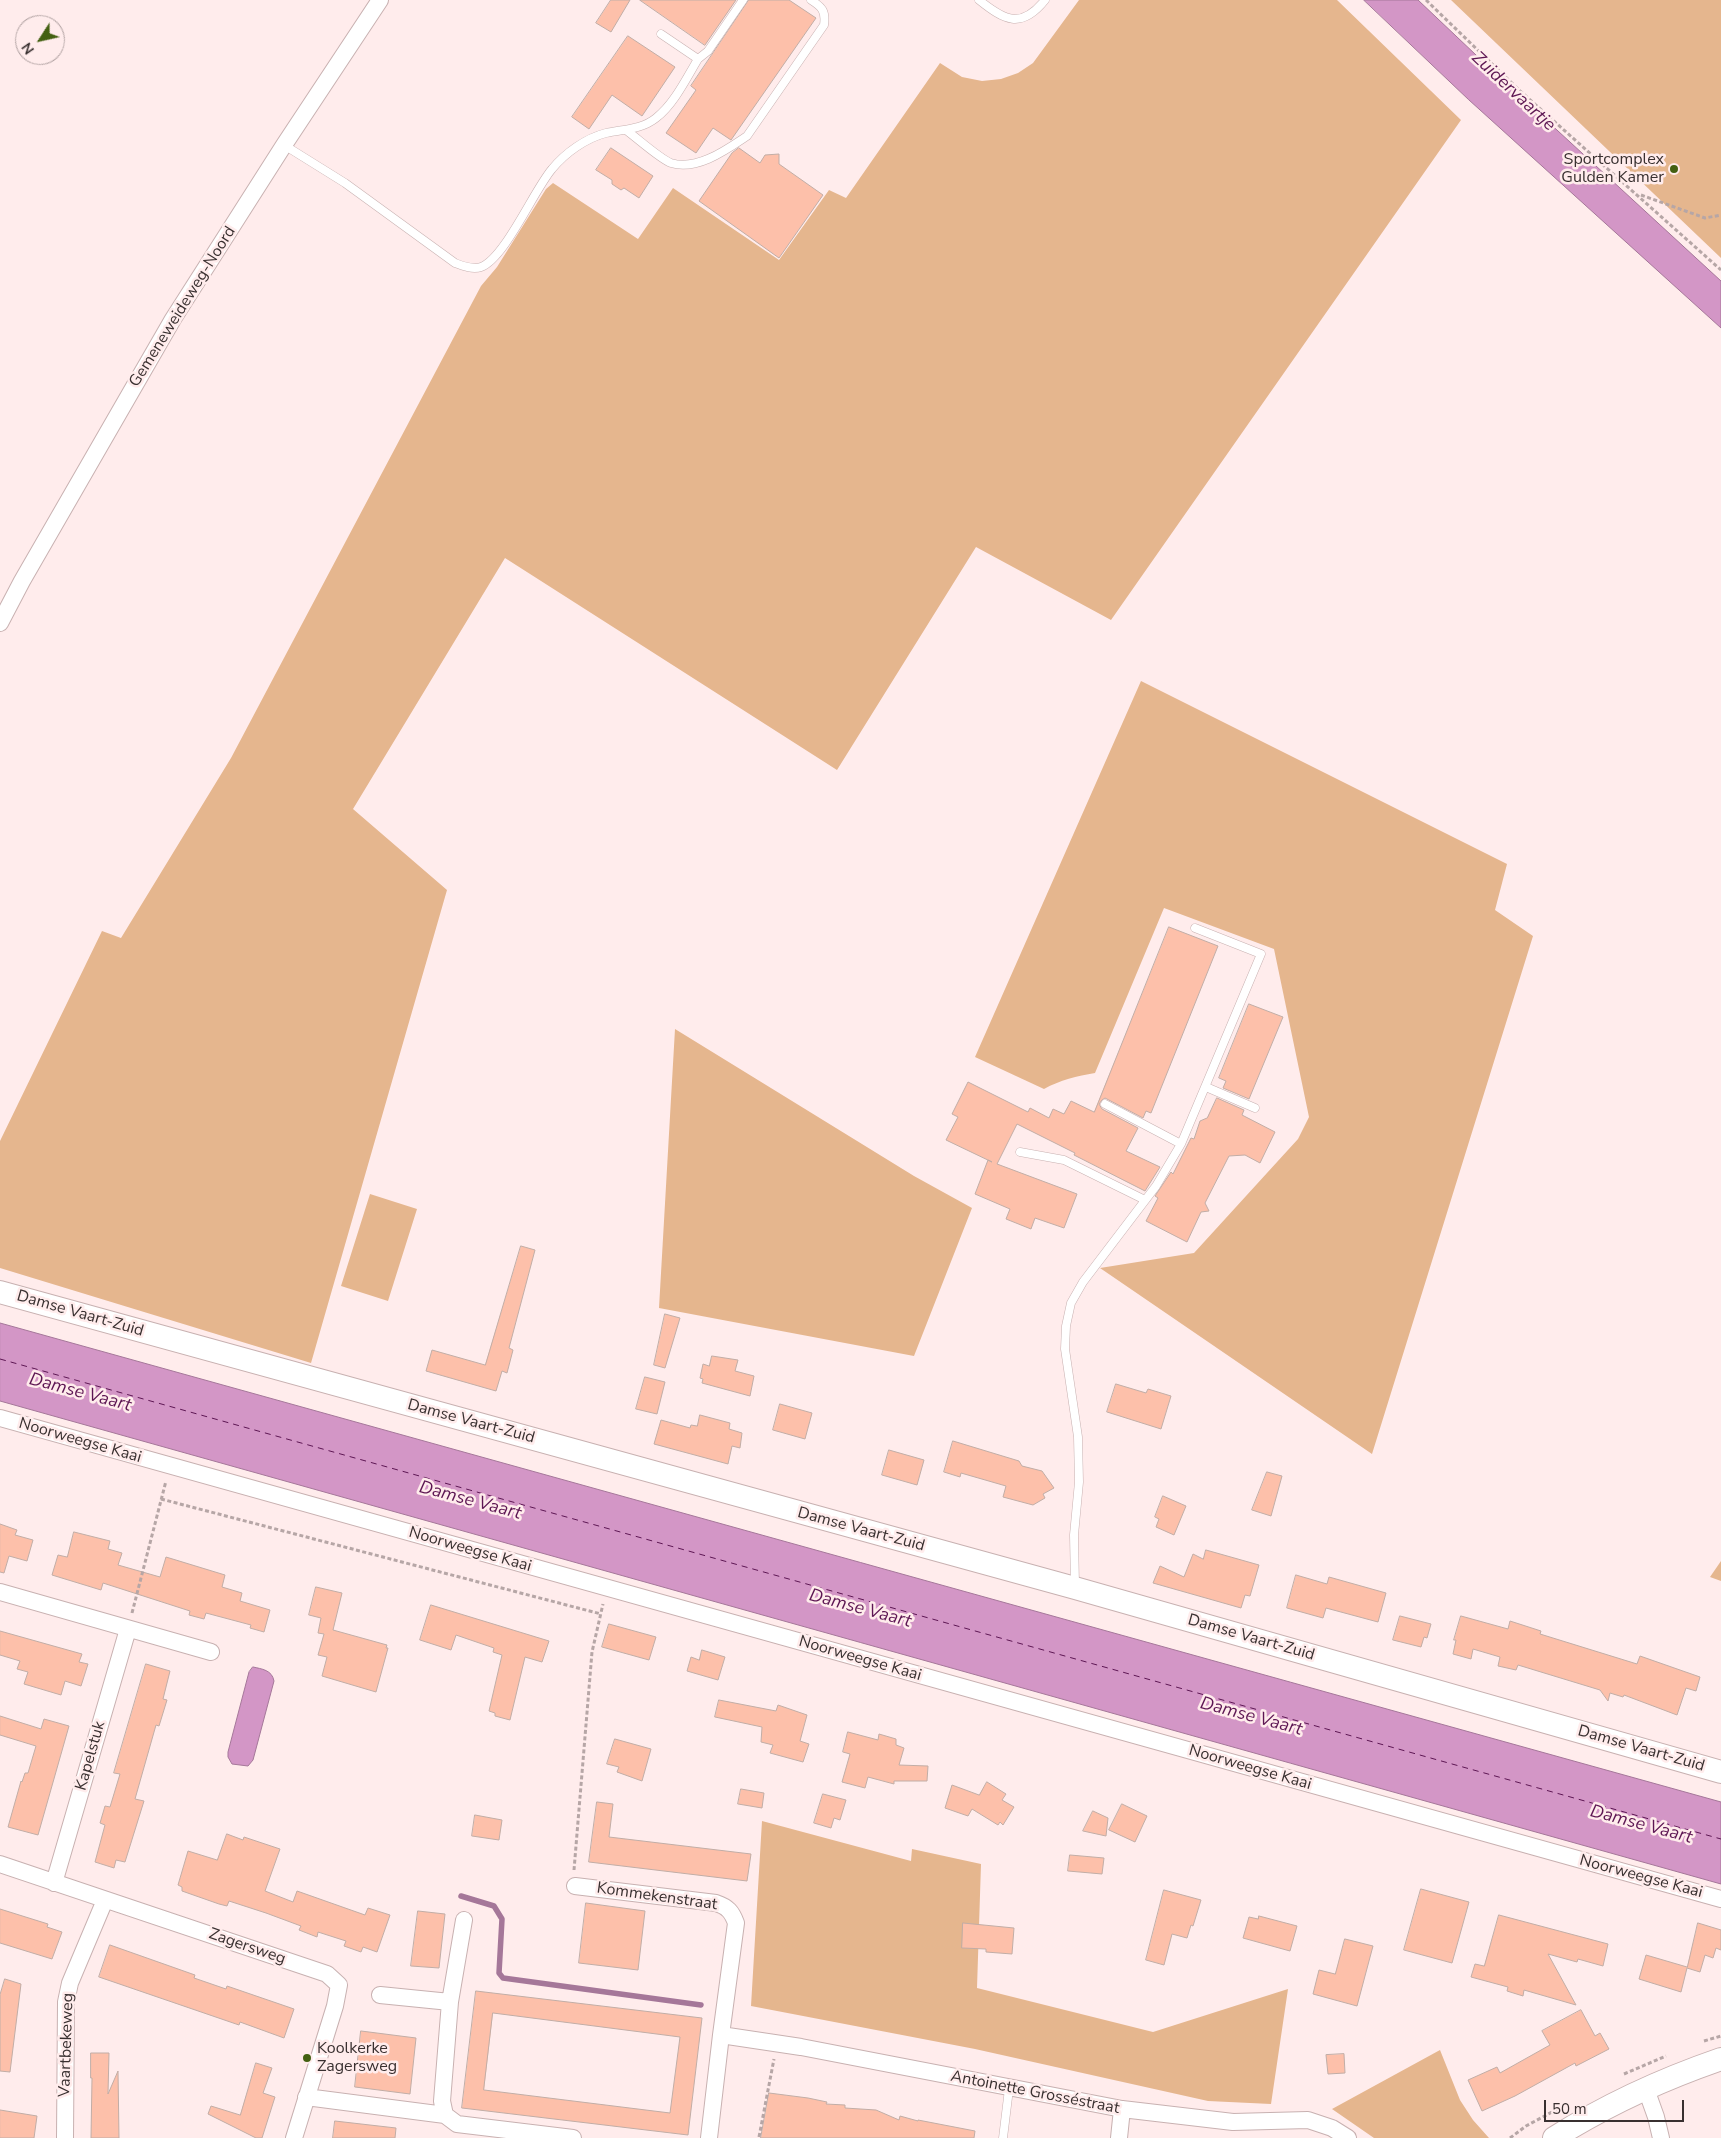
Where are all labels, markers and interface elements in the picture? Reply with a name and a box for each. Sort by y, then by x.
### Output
north arrow [15,15,65,65]
text: N [17,39,39,58]
water label: Zuidervaartje [1467,48,1559,136]
place label: Sportcomplex Gulden Kamer [1561,150,1664,188]
marker: Sportcomplex Gulden Kamer [1668,163,1680,175]
street label: Gemeneweideweg-Noord [126,223,240,391]
street label: Damse Vaart-Zuid [14,1287,146,1341]
water label: Damse Vaart [27,1369,133,1417]
street label: Damse Vaart-Zuid [405,1396,537,1448]
street label: Noorweegse Kaai [17,1414,143,1468]
water label: Damse Vaart [417,1477,523,1525]
street label: Damse Vaart-Zuid [795,1504,927,1556]
street label: Noorweegse Kaai [407,1523,533,1577]
water label: Damse Vaart [807,1585,913,1633]
street label: Damse Vaart-Zuid [1185,1611,1317,1665]
street label: Noorweegse Kaai [797,1632,923,1686]
water label: Damse Vaart [1198,1693,1304,1741]
street label: Kapelstuk [72,1719,110,1793]
street label: Damse Vaart-Zuid [1575,1722,1707,1776]
street label: Noorweegse Kaai [1187,1741,1313,1795]
water label: Damse Vaart [1588,1801,1694,1849]
street label: Noorweegse Kaai [1577,1851,1705,1903]
street label: Kommekenstraat [596,1879,718,1915]
street label: Zagersweg [206,1925,288,1969]
street label: Vaartbekeweg [56,1993,78,2097]
place label: Koolkerke Zagersweg [317,2039,397,2077]
marker: Koolkerke Zagersweg [301,2052,313,2064]
street label: Antoinette Grosséstraat [949,2067,1121,2119]
scale bar [1546,2090,1686,2122]
text: 50 m [1552,2099,1587,2119]

